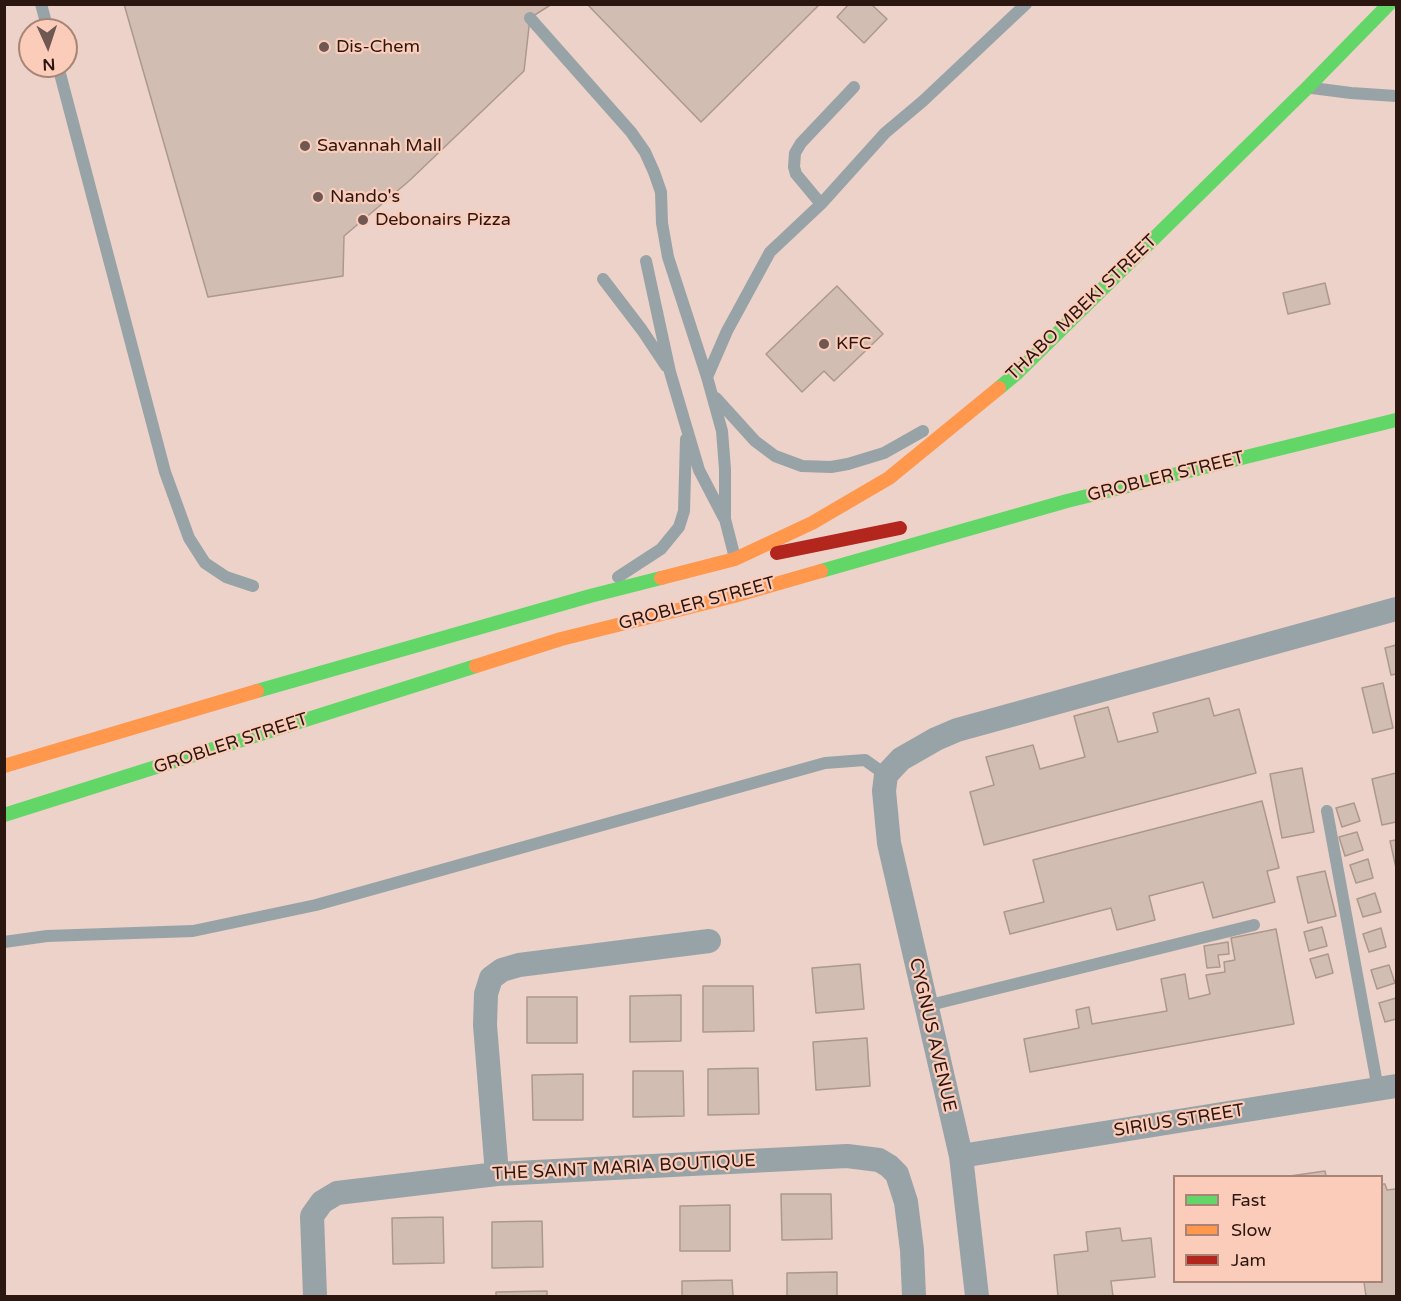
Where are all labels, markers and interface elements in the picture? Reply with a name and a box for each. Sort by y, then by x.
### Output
north arrow [18,18,78,78]
place label: Dis-Chem [336,36,420,58]
marker: Dis-Chem [317,40,331,54]
text: N [42,54,56,74]
place label: Savannah Mall [317,135,442,157]
marker: Savannah Mall [298,139,312,153]
place label: Nando's [330,186,400,208]
marker: Nando's [311,190,325,204]
place label: Debonairs Pizza [375,209,511,231]
marker: Debonairs Pizza [356,213,370,227]
street label: THABO MBEKI STREET [1002,230,1162,386]
place label: KFC [836,333,871,355]
marker: KFC [817,337,831,351]
street label: GROBLER STREET [1085,447,1247,507]
street label: GROBLER STREET [616,573,778,635]
street label: GROBLER STREET [151,709,311,779]
street label: CYGNUS AVENUE [904,956,960,1114]
street label: SIRIUS STREET [1112,1100,1246,1142]
street label: THE SAINT MARIA BOUTIQUE [492,1150,756,1186]
legend [1173,1175,1383,1283]
text: Fast [1231,1189,1266,1211]
text: Slow [1231,1219,1272,1241]
text: Jam [1231,1249,1266,1271]

